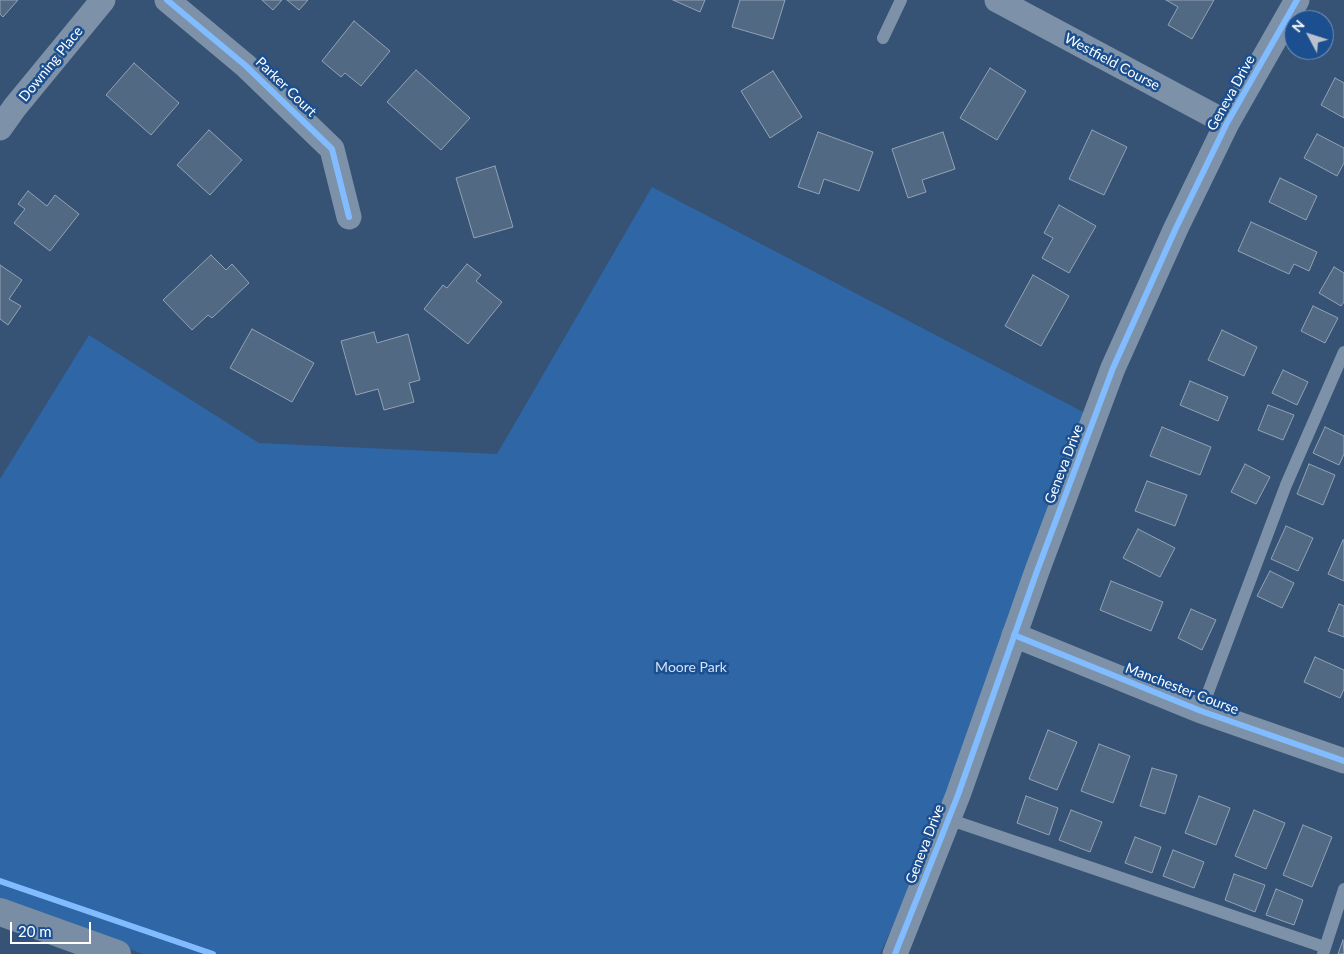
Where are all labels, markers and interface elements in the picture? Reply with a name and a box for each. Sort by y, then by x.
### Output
north arrow [1284,10,1334,60]
text: N [1288,16,1308,35]
street label: Downing Place [16,23,86,105]
street label: Westfield Course [1061,30,1163,94]
street label: Geneva Drive [1203,52,1259,134]
street label: Parker Court [252,54,320,120]
street label: Geneva Drive [1041,422,1087,506]
park label: Moore Park [655,659,727,675]
street label: Manchester Course [1123,660,1241,718]
street label: Geneva Drive [902,802,948,886]
scale bar [12,912,94,944]
text: 20 m [18,922,52,940]

